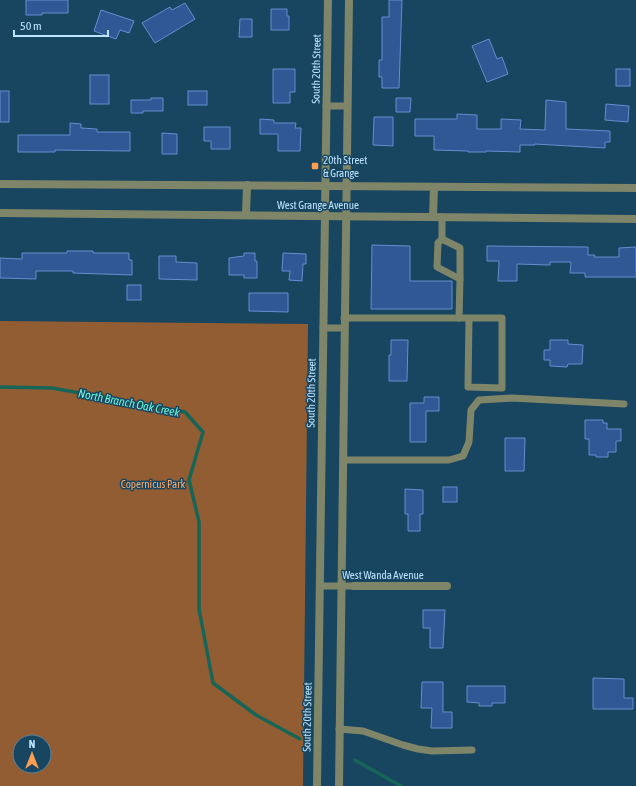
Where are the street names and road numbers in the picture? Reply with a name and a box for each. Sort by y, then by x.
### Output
street label: South 20th Street [309,34,323,104]
street label: West Grange Avenue [277,199,359,211]
street label: South 20th Street [304,358,318,428]
street label: West Wanda Avenue [342,569,424,581]
street label: South 20th Street [300,682,314,752]

